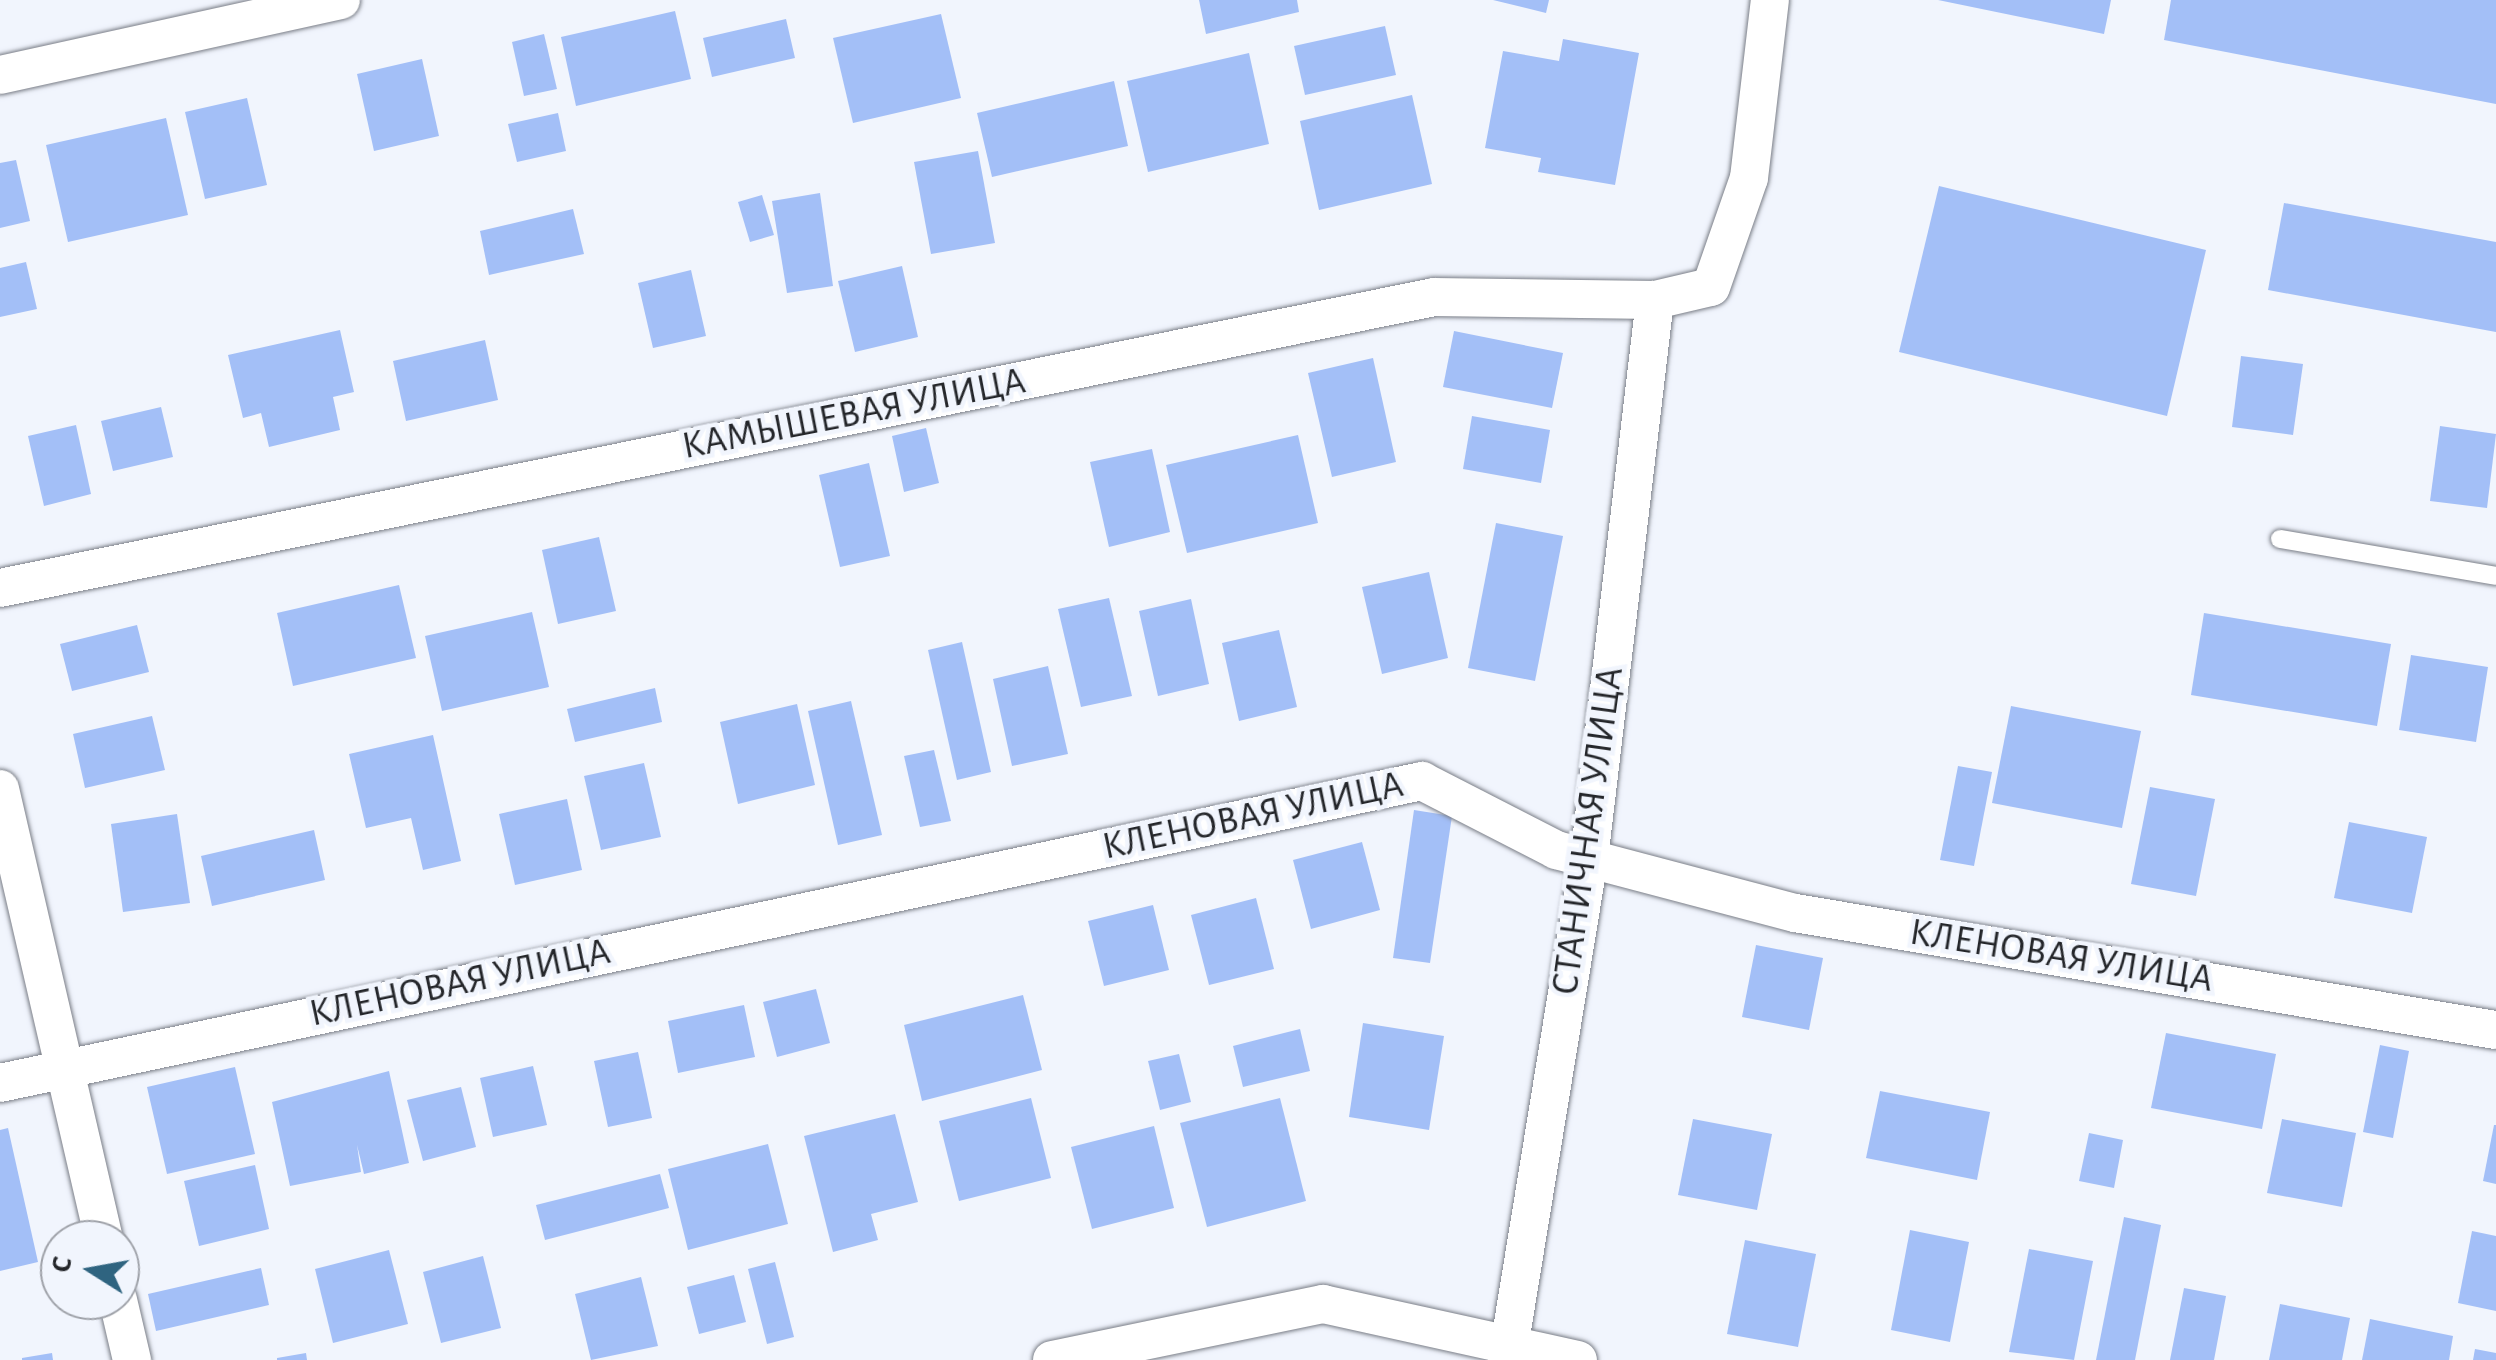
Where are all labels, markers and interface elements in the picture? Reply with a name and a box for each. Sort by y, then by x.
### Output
street label: КАМЫШЕВАЯ УЛИЦА [678,359,1030,471]
street label: СТАНИЧНАЯ УЛИЦА [1543,664,1635,998]
street label: КЛЕНОВАЯ УЛИЦА [1098,763,1408,871]
street label: КЛЕНОВАЯ УЛИЦА [1906,911,2216,1003]
street label: КЛЕНОВАЯ УЛИЦА [305,930,615,1038]
north arrow [40,1220,140,1320]
text: С [47,1254,78,1275]

